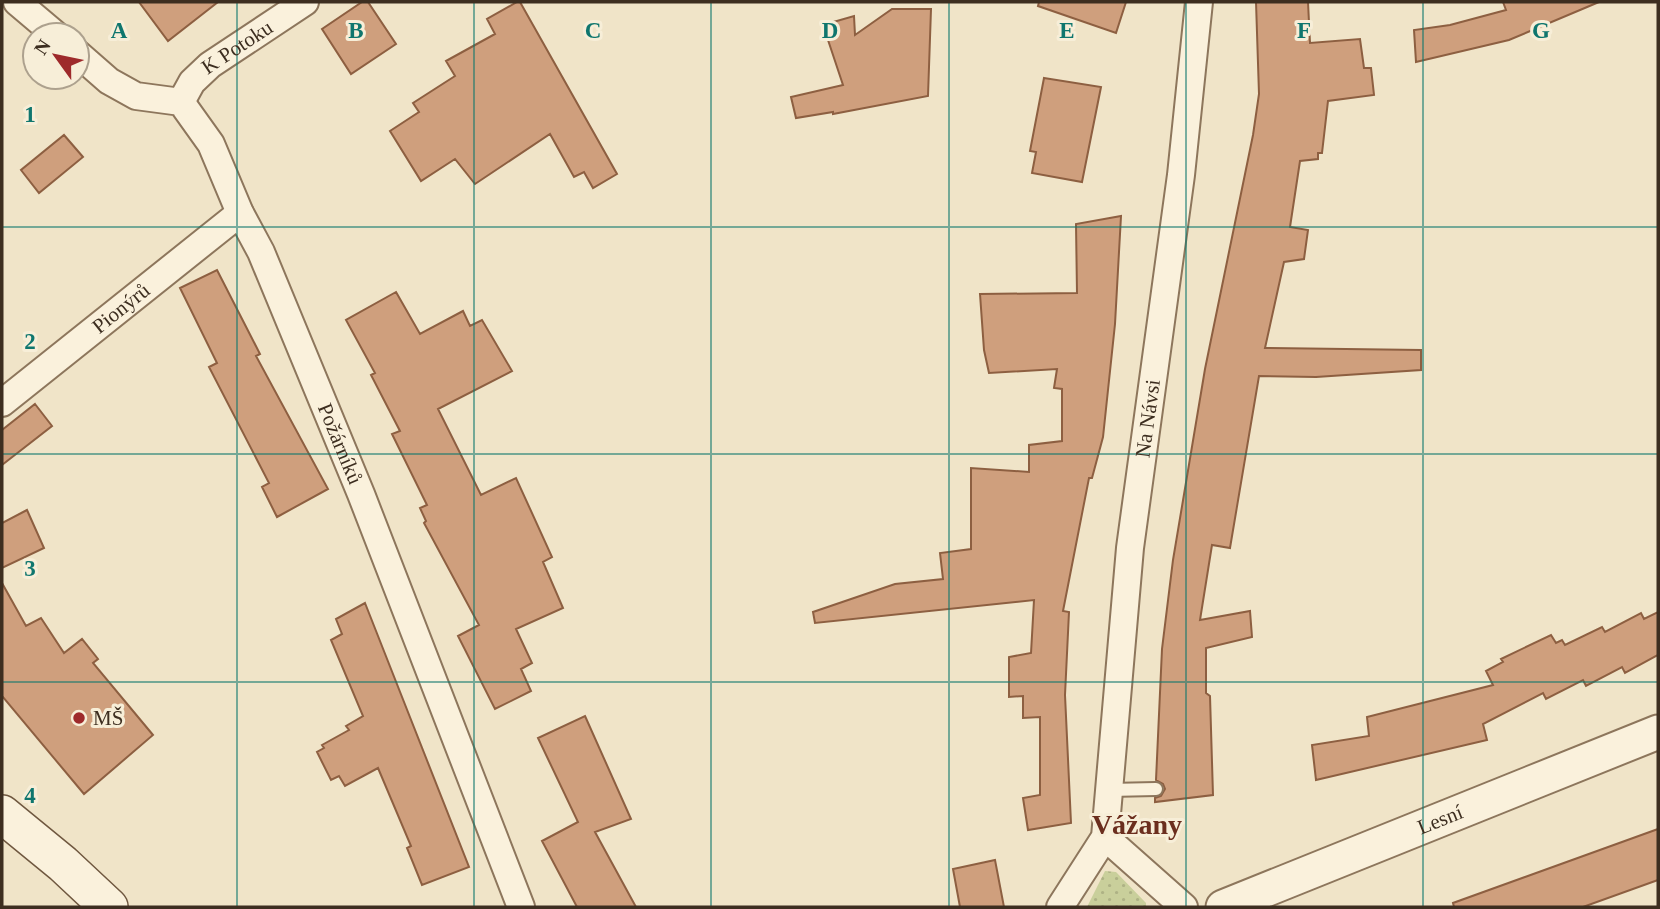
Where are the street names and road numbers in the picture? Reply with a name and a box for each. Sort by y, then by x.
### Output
street label: K Potoku [197,15,277,79]
street label: Pionýrů [87,278,155,338]
street label: Na Návsi [1130,378,1165,459]
street label: Požárníků [313,400,368,488]
street label: Lesní [1414,800,1466,840]

